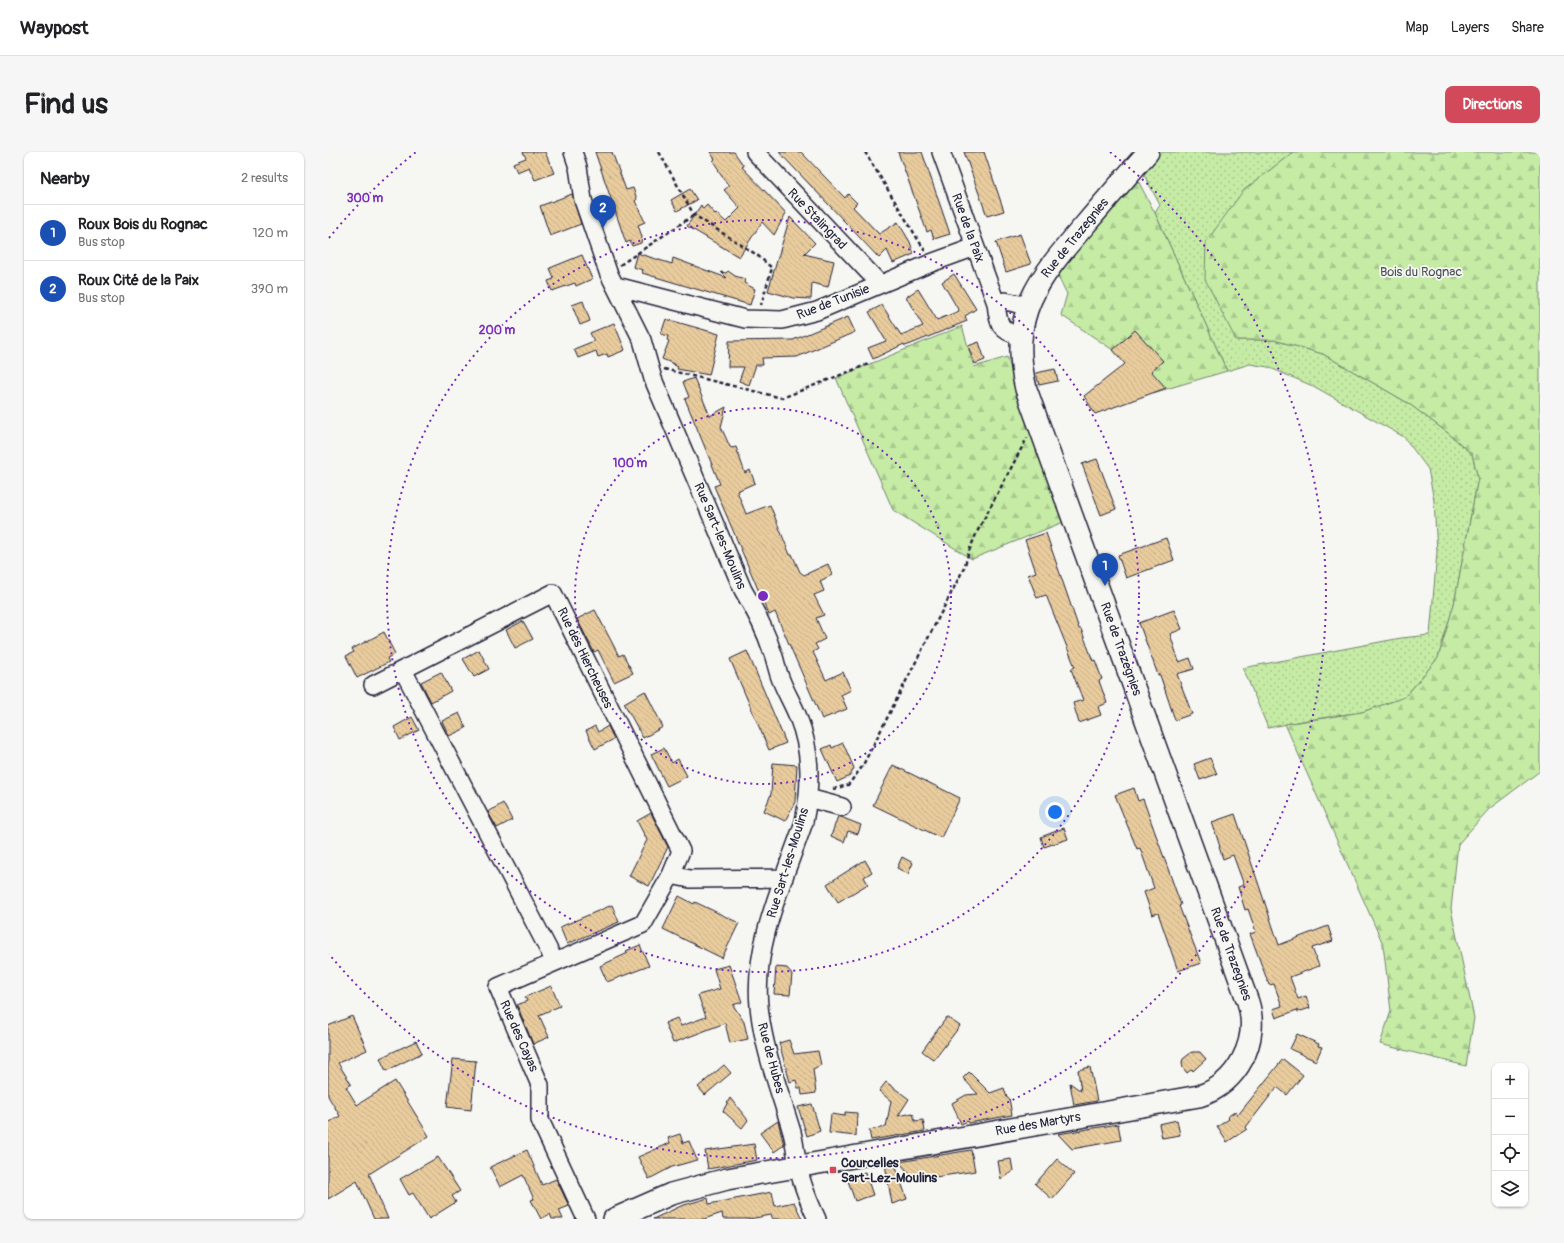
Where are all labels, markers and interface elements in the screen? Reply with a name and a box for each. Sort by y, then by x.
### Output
text: Waypost [20,16,89,40]
text: Map [1406,19,1429,36]
text: Layers [1451,19,1489,36]
text: Share [1511,19,1544,36]
button: Directions [1445,86,1540,123]
text: Find us [24,87,108,122]
text: Nearby [40,168,89,189]
text: 2 results [241,170,288,186]
street label: Rue Stalingrad [784,185,850,253]
text: 300 m [347,191,384,206]
street label: Rue de la Paix [948,191,988,265]
pin: 2 [590,195,616,228]
street label: Rue de Trazegnies [1038,195,1112,281]
text: Roux Bois du Rognac [78,215,208,234]
text: 1 [50,225,56,241]
text: 120 m [252,225,288,241]
text: Bus stop [78,234,125,250]
park label: Bois du Rognac [1380,264,1462,280]
text: Roux Cité de la Paix [78,271,199,290]
text: 2 [49,281,57,297]
text: 390 m [251,281,288,297]
street label: Rue de Tunisie [794,281,872,323]
text: Bus stop [78,290,125,306]
text: 200 m [479,323,516,338]
text: 100 m [613,456,648,471]
street label: Rue Sart-les-Moulins [690,480,750,592]
pin: 1 [1092,553,1118,586]
centre of rings [756,589,770,603]
street label: Rue de Trazegnies [1097,600,1145,698]
street label: Rue des Hiercheuses [554,605,616,711]
your location [1045,802,1065,822]
street label: Rue Sart-les-Moulins [764,806,812,920]
street label: Rue de Trazegnies [1207,905,1255,1003]
street label: Rue des Cayas [496,998,542,1074]
street label: Rue de Hubes [754,1021,788,1095]
map controls [1492,1063,1528,1207]
button: + [1492,1063,1528,1099]
button: − [1492,1099,1528,1135]
street label: Rue des Martyrs [994,1109,1082,1139]
button: locate [1492,1135,1528,1171]
place label: Courcelles Sart-Lez-Moulins [841,1155,937,1186]
marker: Courcelles Sart-Lez-Moulins [828,1165,838,1175]
button: layers [1492,1171,1528,1207]

